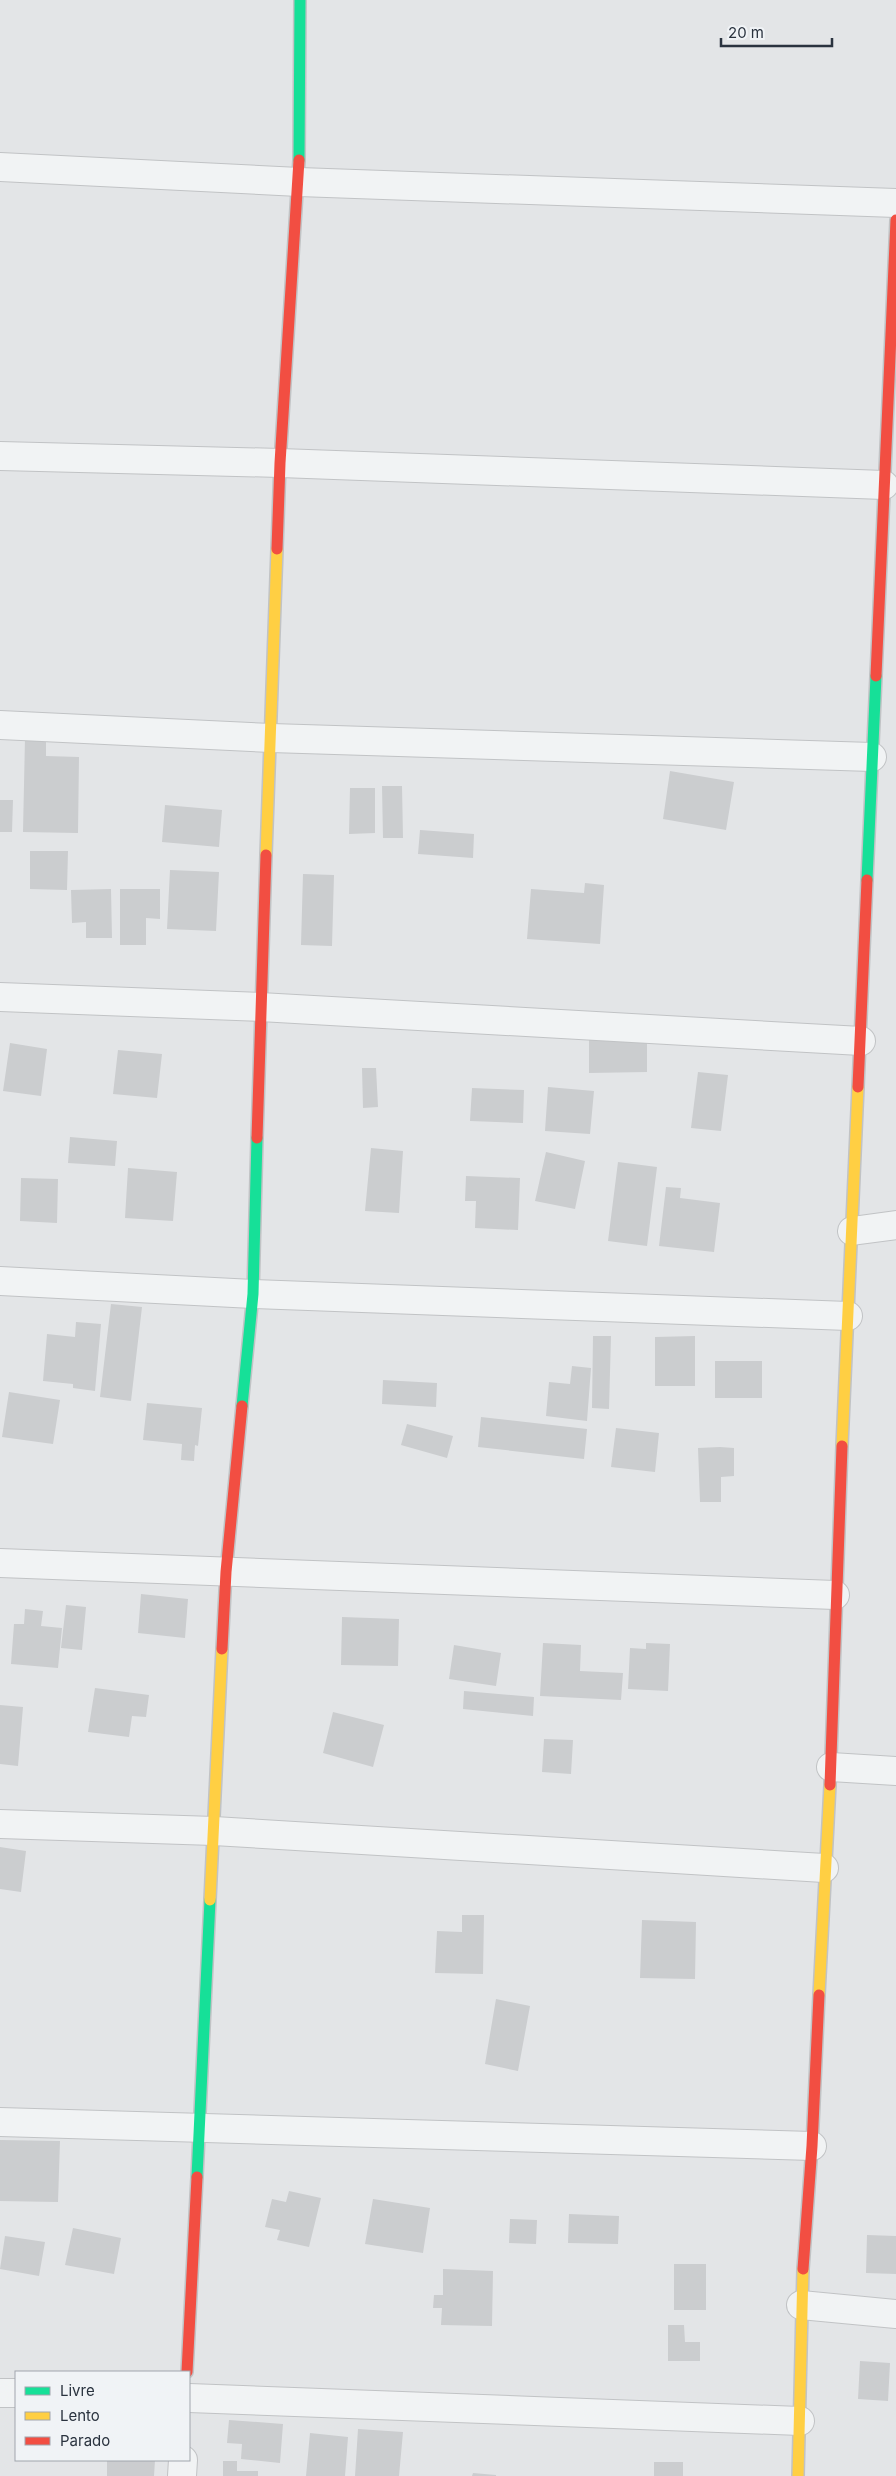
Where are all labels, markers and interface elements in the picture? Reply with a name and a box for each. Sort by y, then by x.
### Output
scale bar [721,15,832,47]
text: 20 m [728,23,764,42]
legend [15,2371,190,2461]
text: Livre [60,2381,95,2400]
text: Lento [60,2406,100,2425]
text: Parado [60,2431,110,2450]

